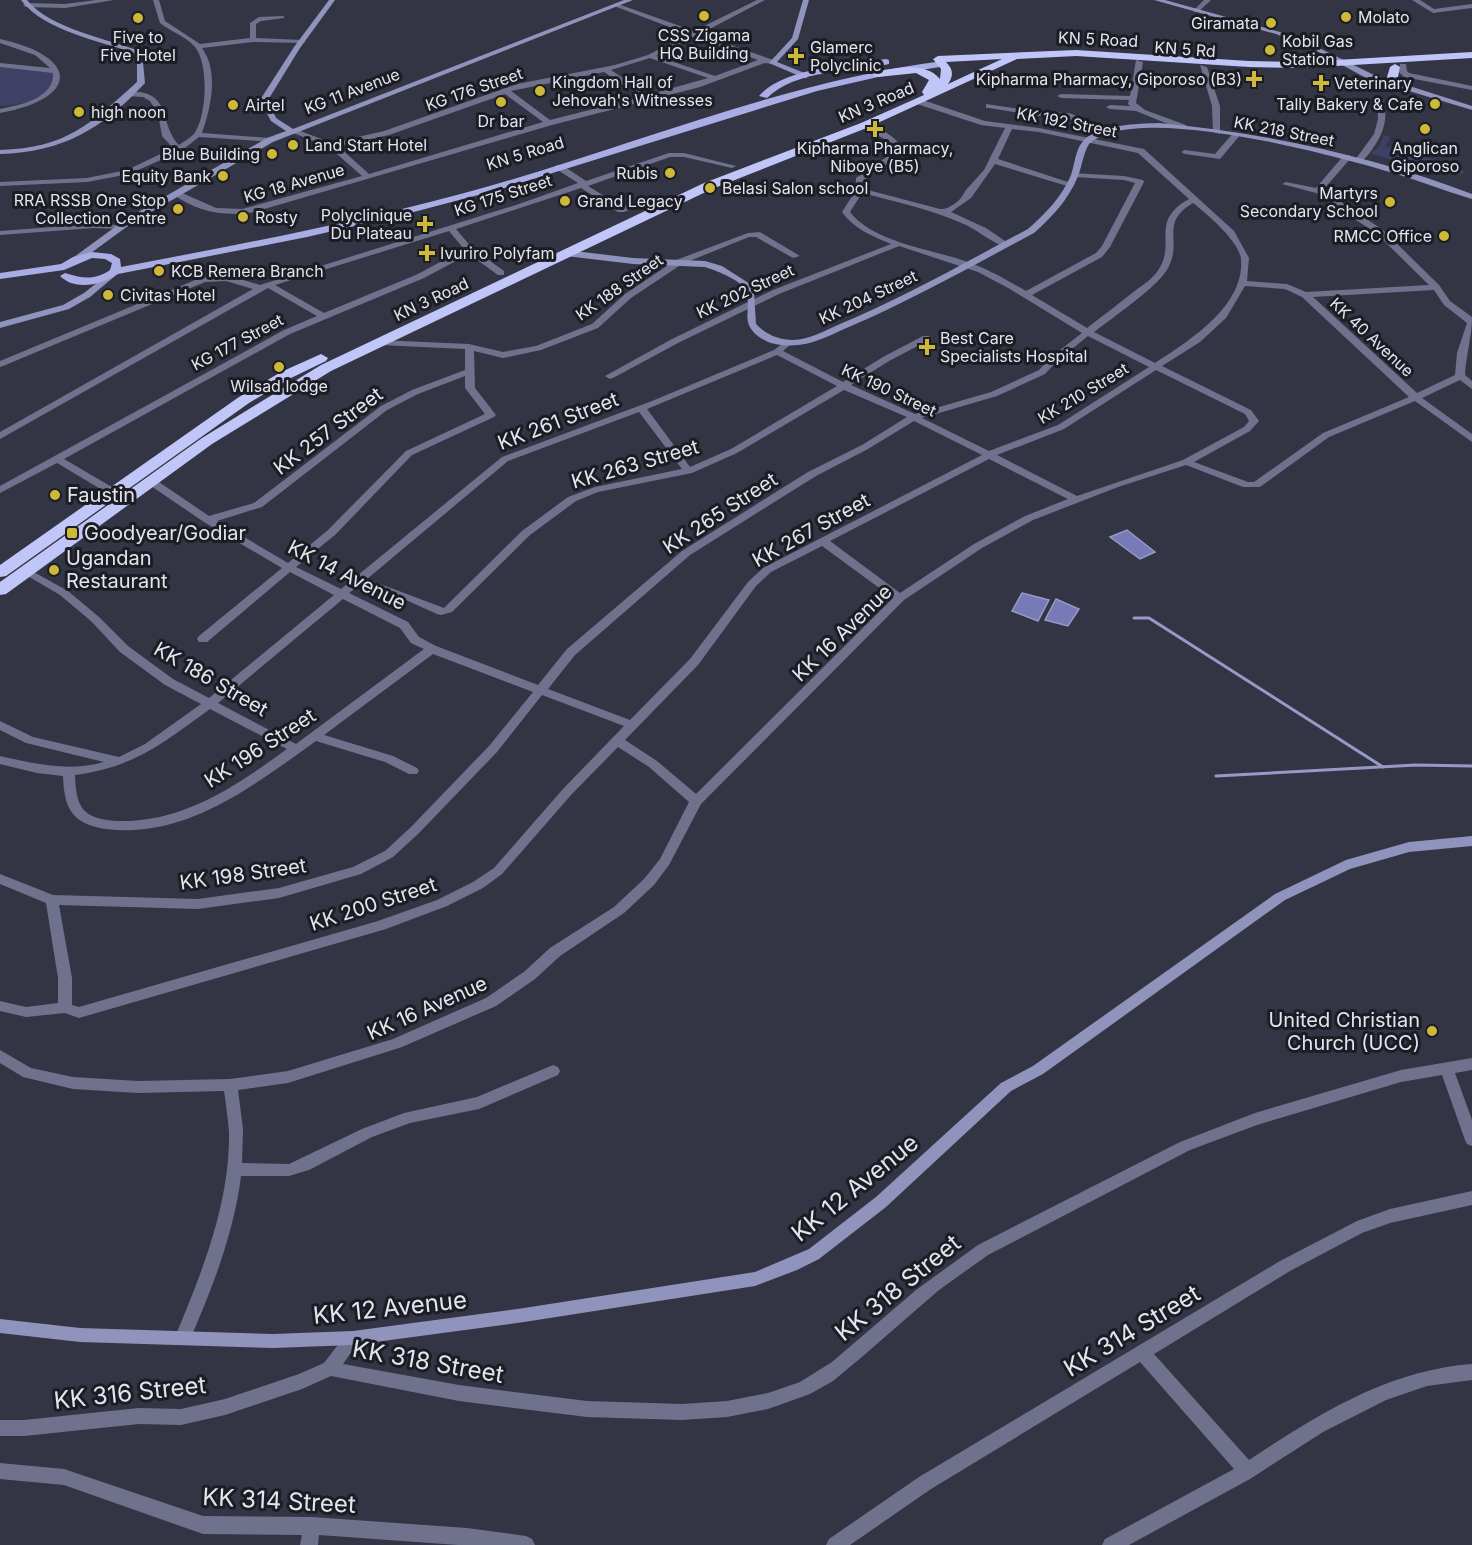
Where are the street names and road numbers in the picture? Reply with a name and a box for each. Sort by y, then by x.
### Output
street label: KN 5 Road [1057,27,1139,51]
street label: KN 5 Rd [1154,37,1216,61]
street label: KG 176 Street [423,63,525,115]
street label: KG 11 Avenue [302,64,402,118]
street label: KN 3 Road [835,77,917,127]
street label: KK 192 Street [1015,102,1119,142]
street label: KK 218 Street [1232,111,1336,151]
street label: KN 5 Road [484,132,566,174]
street label: KG 18 Avenue [241,159,347,207]
street label: KG 175 Street [452,170,554,220]
street label: KK 188 Street [572,250,666,324]
street label: KK 202 Street [693,260,797,322]
street label: KK 204 Street [816,266,920,328]
street label: KN 3 Road [390,273,472,325]
street label: KK 40 Avenue [1326,293,1418,381]
street label: KG 177 Street [188,309,286,375]
street label: KK 210 Street [1034,358,1132,428]
street label: KK 190 Street [838,359,940,421]
street label: KK 257 Street [269,382,388,480]
street label: KK 261 Street [494,387,622,455]
street label: KK 263 Street [568,434,702,494]
street label: KK 265 Street [658,467,782,559]
street label: KK 267 Street [748,488,874,572]
street label: KK 14 Avenue [284,535,410,615]
street label: KK 16 Avenue [787,580,897,686]
street label: KK 186 Street [150,637,273,721]
street label: KK 196 Street [200,703,320,793]
street label: KK 198 Street [178,853,308,895]
street label: KK 200 Street [307,872,440,936]
street label: KK 16 Avenue [363,971,491,1045]
street label: KK 12 Avenue [786,1128,924,1247]
street label: KK 318 Street [829,1228,966,1347]
street label: KK 314 Street [1058,1279,1205,1383]
street label: KK 12 Avenue [312,1285,468,1330]
street label: KK 318 Street [350,1334,506,1389]
street label: KK 316 Street [52,1370,208,1415]
street label: KK 314 Street [202,1482,357,1519]

